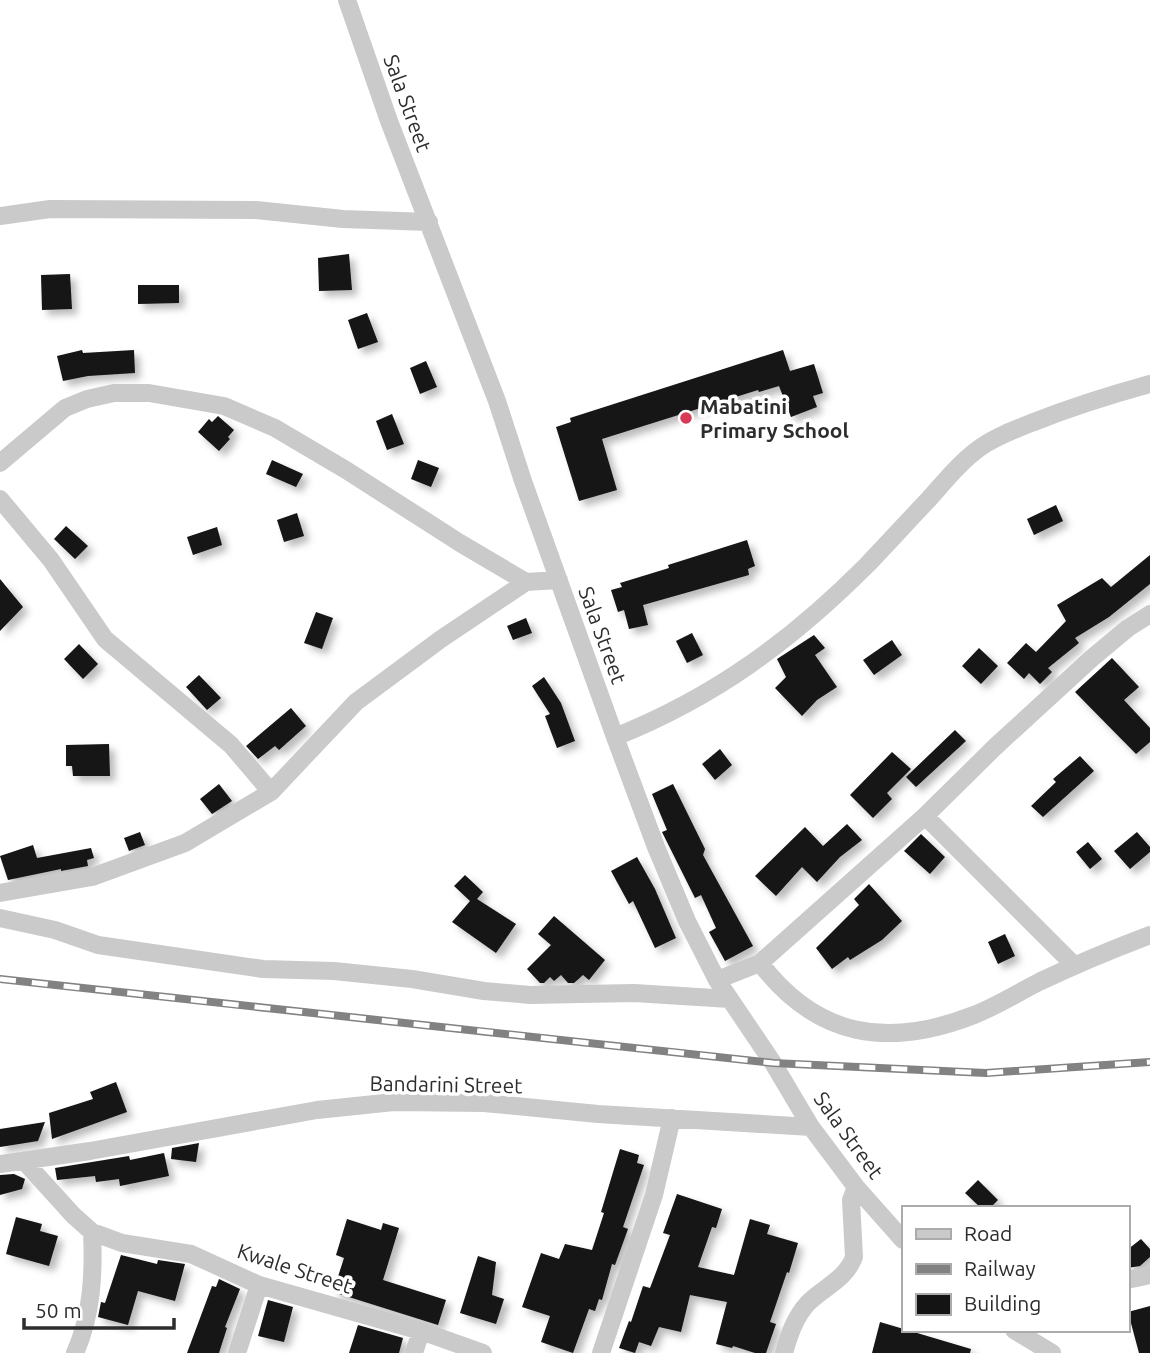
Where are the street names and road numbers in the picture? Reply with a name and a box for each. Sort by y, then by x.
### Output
street label: Sala Street [379,51,437,155]
street label: Sala Street [574,583,632,687]
street label: Bandarini Street [369,1071,523,1097]
street label: Sala Street [809,1087,889,1183]
street label: Kwale Street [234,1238,356,1298]

